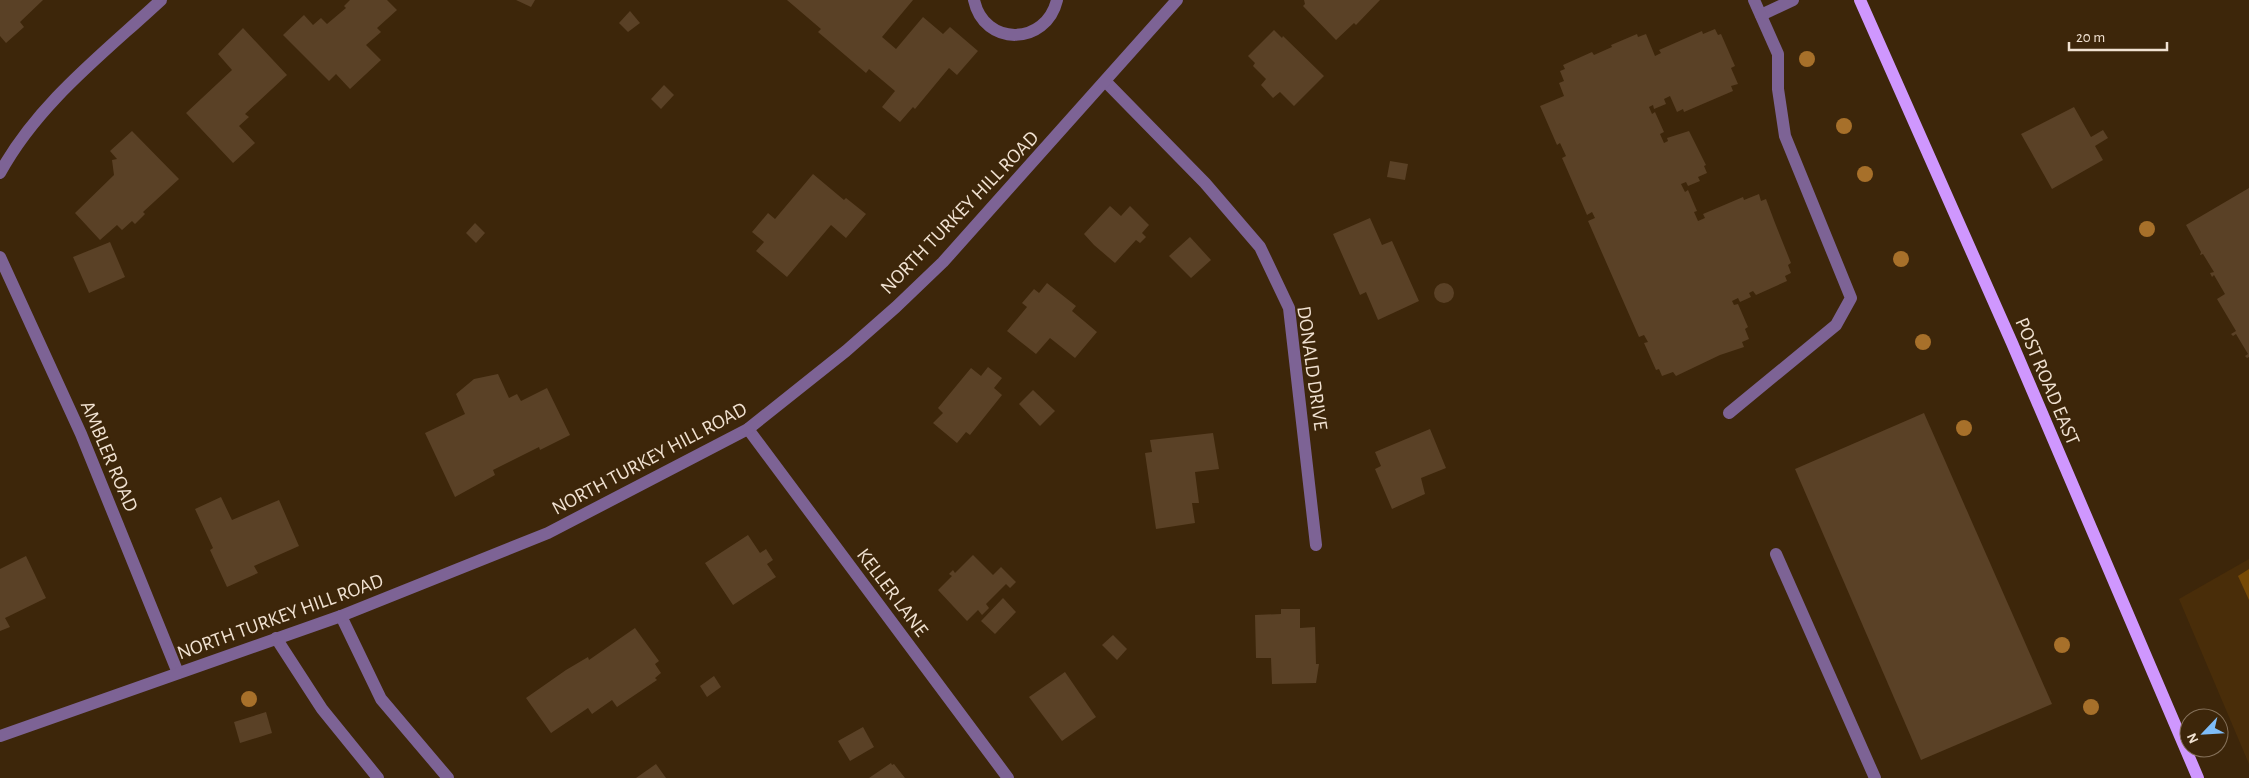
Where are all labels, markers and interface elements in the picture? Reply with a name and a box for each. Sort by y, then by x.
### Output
scale bar [2069,20,2166,52]
text: 20 m [2076,30,2105,45]
street label: NORTH TURKEY HILL ROAD [877,127,1043,298]
street label: DONALD DRIVE [1293,305,1331,432]
street label: POST ROAD EAST [2011,315,2083,448]
street label: AMBLER ROAD [77,398,141,515]
street label: NORTH TURKEY HILL ROAD [549,399,750,519]
street label: KELLER LANE [853,545,932,641]
street label: NORTH TURKEY HILL ROAD [175,570,386,664]
north arrow [2179,708,2229,758]
text: N [2185,731,2202,745]

